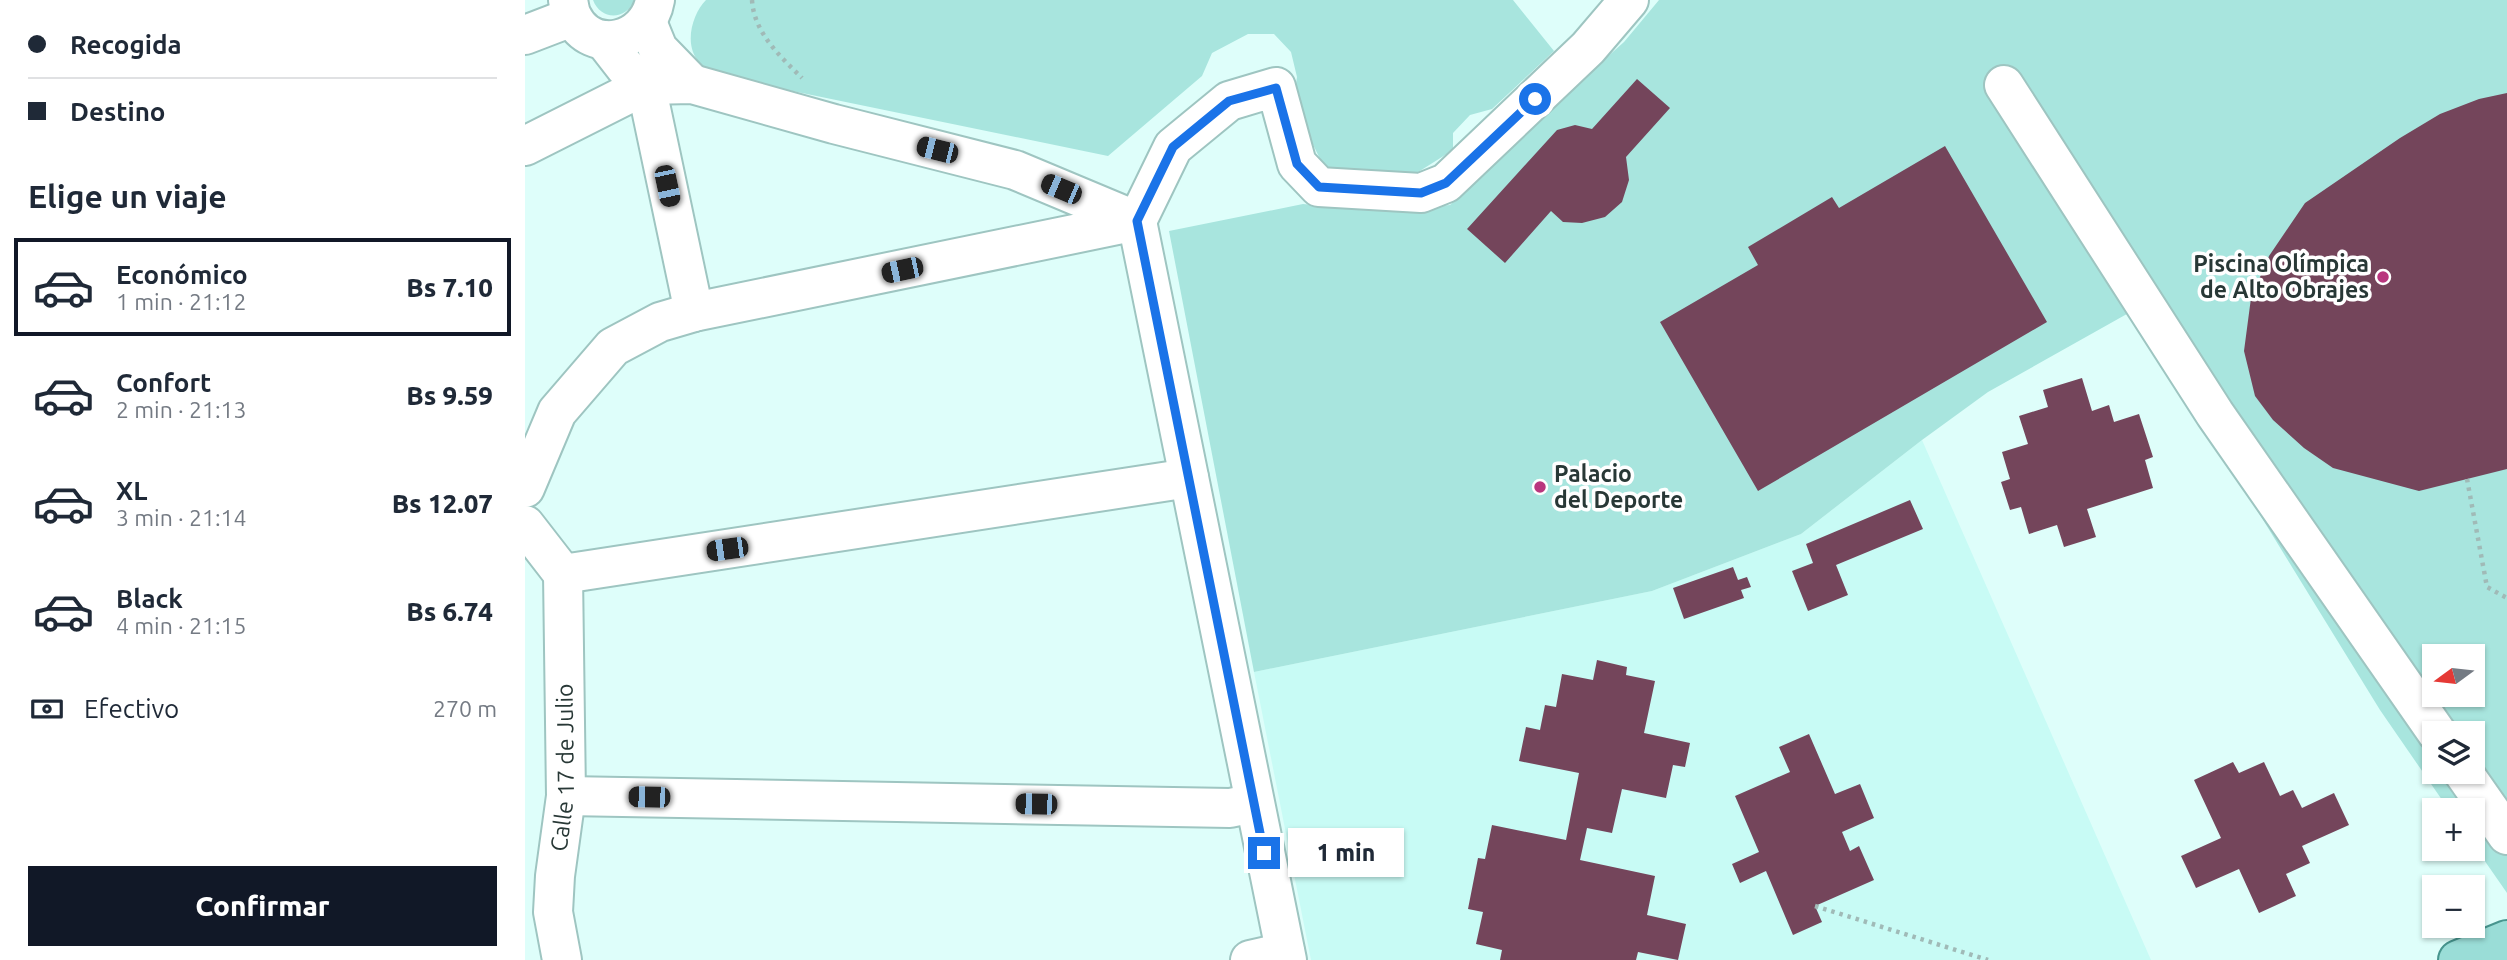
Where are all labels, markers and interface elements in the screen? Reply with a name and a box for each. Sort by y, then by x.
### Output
text: Recogida [70,30,182,59]
route start [1519,83,1551,115]
text: Destino [70,97,166,126]
car [915,135,960,165]
car [653,163,682,209]
car [1038,171,1085,207]
text: Elige un viaje [28,178,227,214]
place label: Piscina Olímpica de Alto Obrajes [2193,251,2369,302]
car [880,255,925,285]
icon: car [32,256,95,319]
text: Económico [116,260,248,289]
marker: Piscina Olímpica de Alto Obrajes [2375,269,2391,285]
text: Bs 7.10 [406,273,493,302]
text: 1 min · 21:12 [116,289,247,314]
icon: car [32,364,95,427]
text: Confort [116,368,211,397]
text: Bs 9.59 [406,381,493,410]
text: 2 min · 21:13 [116,397,247,422]
place label: Palacio del Deporte [1554,461,1683,512]
icon: car [32,472,95,535]
text: XL [116,476,147,505]
marker: Palacio del Deporte [1532,479,1548,495]
text: Bs 12.07 [392,489,493,518]
text: 3 min · 21:14 [116,505,247,530]
car [705,536,750,562]
icon: car [32,580,95,643]
text: Black [116,584,183,613]
text: Bs 6.74 [406,597,493,626]
text: 4 min · 21:15 [116,613,247,638]
north arrow [2422,644,2485,707]
map controls [2422,644,2485,938]
street label: Calle 17 de Julio [546,683,578,853]
icon: cash [28,690,66,728]
text: Efectivo [84,694,179,723]
text: 270 m [433,696,497,721]
button: layers [2422,721,2485,784]
car [628,786,671,808]
car [1015,793,1058,815]
button: + [2422,798,2485,861]
callout: 1 min [1289,828,1404,878]
route end [1248,837,1280,869]
text: 1 min [1317,840,1375,865]
button: Confirmar [28,866,497,946]
button: − [2422,875,2485,938]

